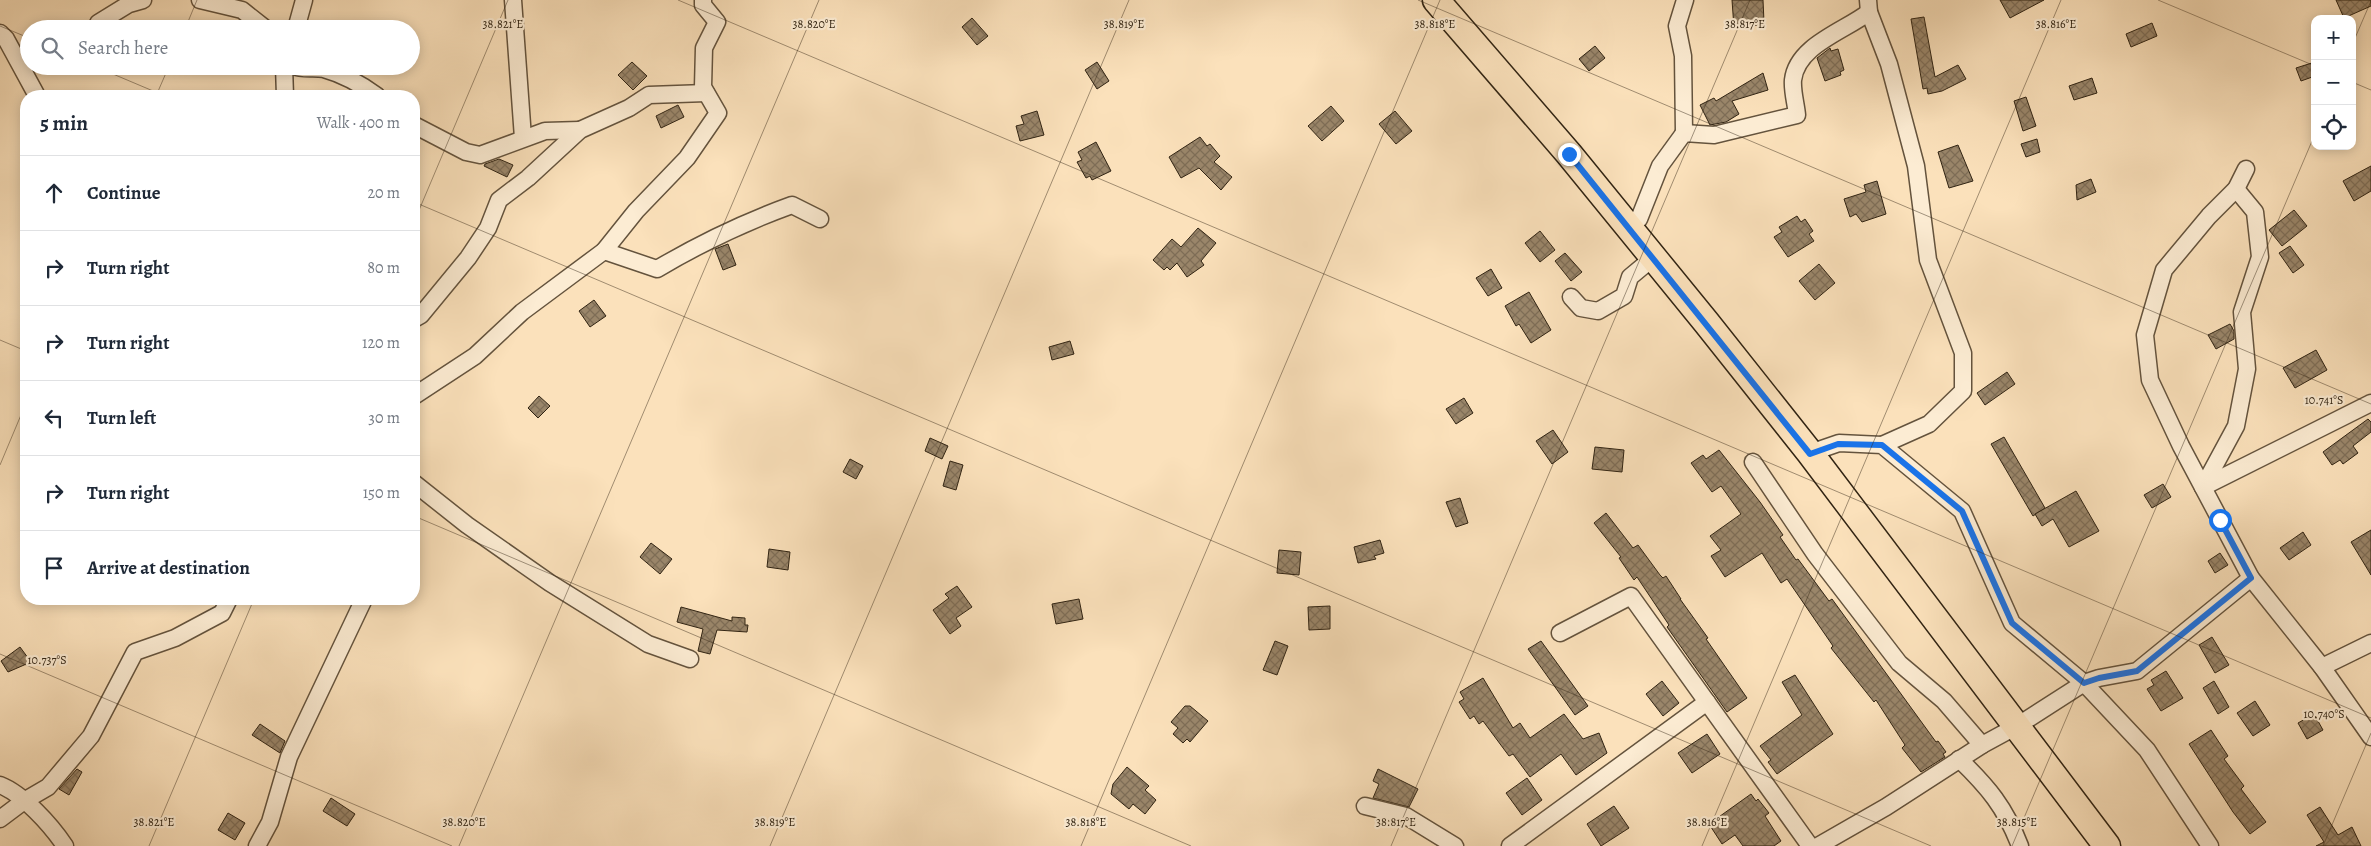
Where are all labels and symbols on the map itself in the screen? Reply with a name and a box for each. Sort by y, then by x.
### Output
text: 38.821°E [483,16,523,32]
text: 38.820°E [792,16,836,32]
text: 38.819°E [1104,16,1144,32]
text: 38.818°E [1415,16,1455,32]
text: 38.817°E [1725,16,1765,32]
text: 38.816°E [2036,16,2076,32]
route end [1558,143,1581,166]
text: 10.741°S [2305,392,2343,408]
route start [2209,509,2232,532]
text: 10.737°S [27,652,67,668]
text: 10.740°S [2303,706,2345,722]
text: 38.821°E [134,814,174,830]
text: 38.820°E [442,814,486,830]
text: 38.819°E [755,814,795,830]
text: 38.818°E [1066,814,1106,830]
text: 38.817°E [1376,814,1416,830]
text: 38.816°E [1687,814,1727,830]
text: 38.815°E [1997,814,2037,830]

